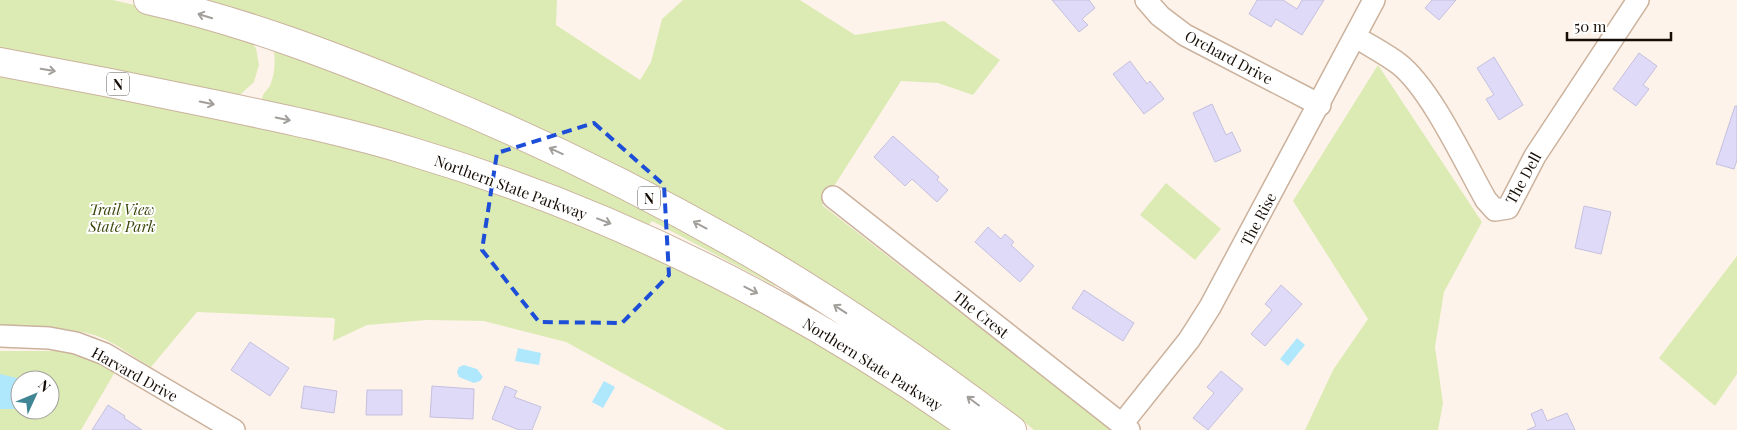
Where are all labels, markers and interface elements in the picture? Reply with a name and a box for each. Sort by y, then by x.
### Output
one-way arrow [198,10,214,20]
scale bar [1567,10,1671,42]
text: 50 m [1574,16,1607,36]
street label: Orchard Drive [1182,25,1276,89]
one-way arrow [40,66,56,76]
road number: N [107,72,129,96]
one-way arrow [199,99,215,108]
one-way arrow [274,115,290,124]
one-way arrow [548,146,563,156]
street label: The Dell [1501,148,1545,208]
street label: Northern State Parkway [432,150,590,224]
road number: N [638,187,660,210]
street label: The Rise [1236,189,1280,249]
park label: Trail View State Park [87,199,156,236]
one-way arrow [596,216,611,226]
one-way arrow [693,220,708,229]
one-way arrow [743,285,758,295]
street label: The Crest [949,286,1014,343]
one-way arrow [833,303,847,313]
street label: Northern State Parkway [799,313,947,415]
street label: Harvard Drive [88,342,182,406]
north arrow [10,370,60,420]
text: N [34,375,55,396]
one-way arrow [967,395,980,406]

